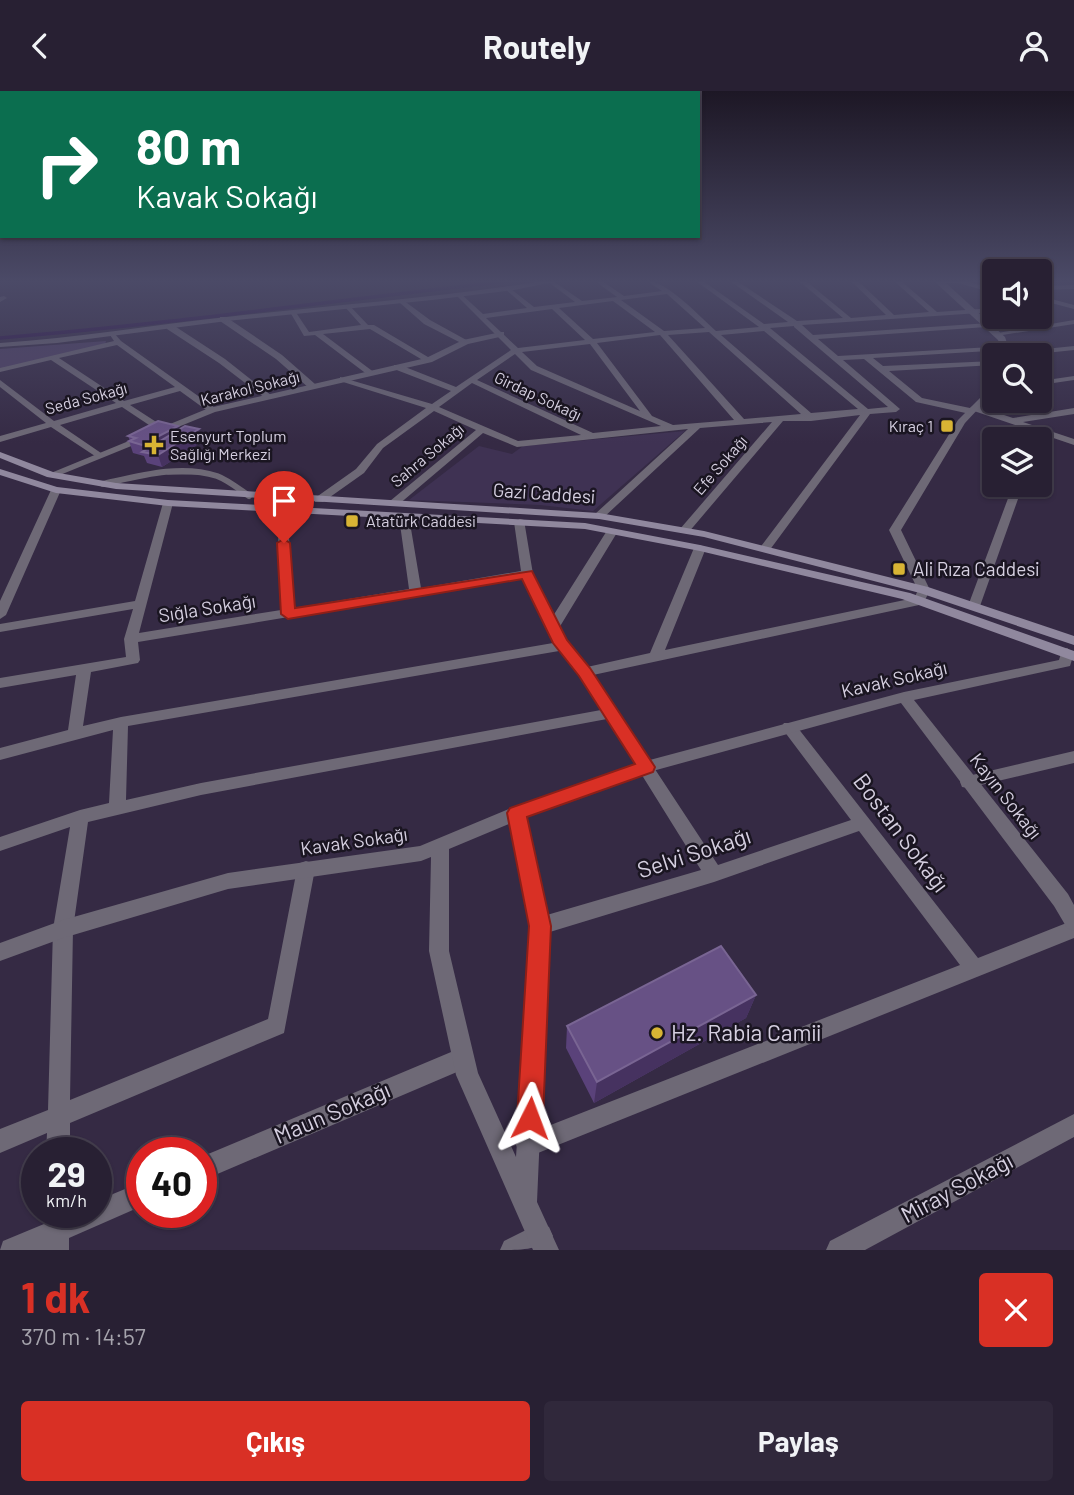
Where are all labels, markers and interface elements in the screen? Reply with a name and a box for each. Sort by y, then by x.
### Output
icon: back [21,27,59,65]
text: Routely [483,27,591,65]
icon: person [1015,27,1053,65]
text: 80 m [136,116,241,175]
icon: right [21,119,112,210]
text: Kavak Sokağı [136,176,317,214]
map controls [982,259,1052,497]
button: sound [982,259,1052,329]
button: search [982,343,1052,413]
street label: Karakol Sokağı [198,366,301,409]
street label: Girdap Sokağı [492,367,585,424]
street label: Seda Sokağı [43,377,129,418]
place label: Kıraç 1 [889,416,933,435]
marker: Kıraç 1 [939,418,955,434]
street label: Sahra Sokağı [386,419,467,491]
place label: Esenyurt Toplum Sağlığı Merkezi [170,426,286,463]
button: layers [982,427,1052,497]
street label: Efe Sokağı [689,431,751,498]
marker: Esenyurt Toplum Sağlığı Merkezi [144,435,164,455]
pin [254,471,314,543]
street label: Gazi Caddesi [492,477,596,508]
icon: arrive [265,482,303,520]
place label: Atatürk Caddesi [366,511,476,530]
marker: Atatürk Caddesi [344,513,360,529]
place label: Ali Rıza Caddesi [913,557,1039,580]
marker: Ali Rıza Caddesi [891,561,907,577]
street label: Sığla Sokağı [157,588,257,627]
street label: Kavak Sokağı [839,655,949,702]
street label: Kayın Sokağı [966,748,1047,843]
street label: Bostan Sokağı [848,768,956,897]
street label: Selvi Sokağı [633,821,754,884]
street label: Kavak Sokağı [299,822,409,859]
place label: Hz. Rabia Camii [671,1018,821,1046]
marker: Hz. Rabia Camii [649,1025,665,1041]
street label: Maun Sokağı [269,1075,394,1149]
position arrow [493,1081,567,1155]
speed limit sign: 40 [126,1137,217,1228]
street label: Miray Sokağı [896,1146,1017,1228]
text: 29 [47,1152,86,1194]
text: km/h [46,1189,87,1211]
text: 1 dk [21,1271,90,1321]
button: close [979,1273,1053,1347]
text: 370 m · 14:57 [21,1322,146,1350]
button: Çıkış [21,1401,530,1481]
button: Paylaş [544,1401,1053,1481]

